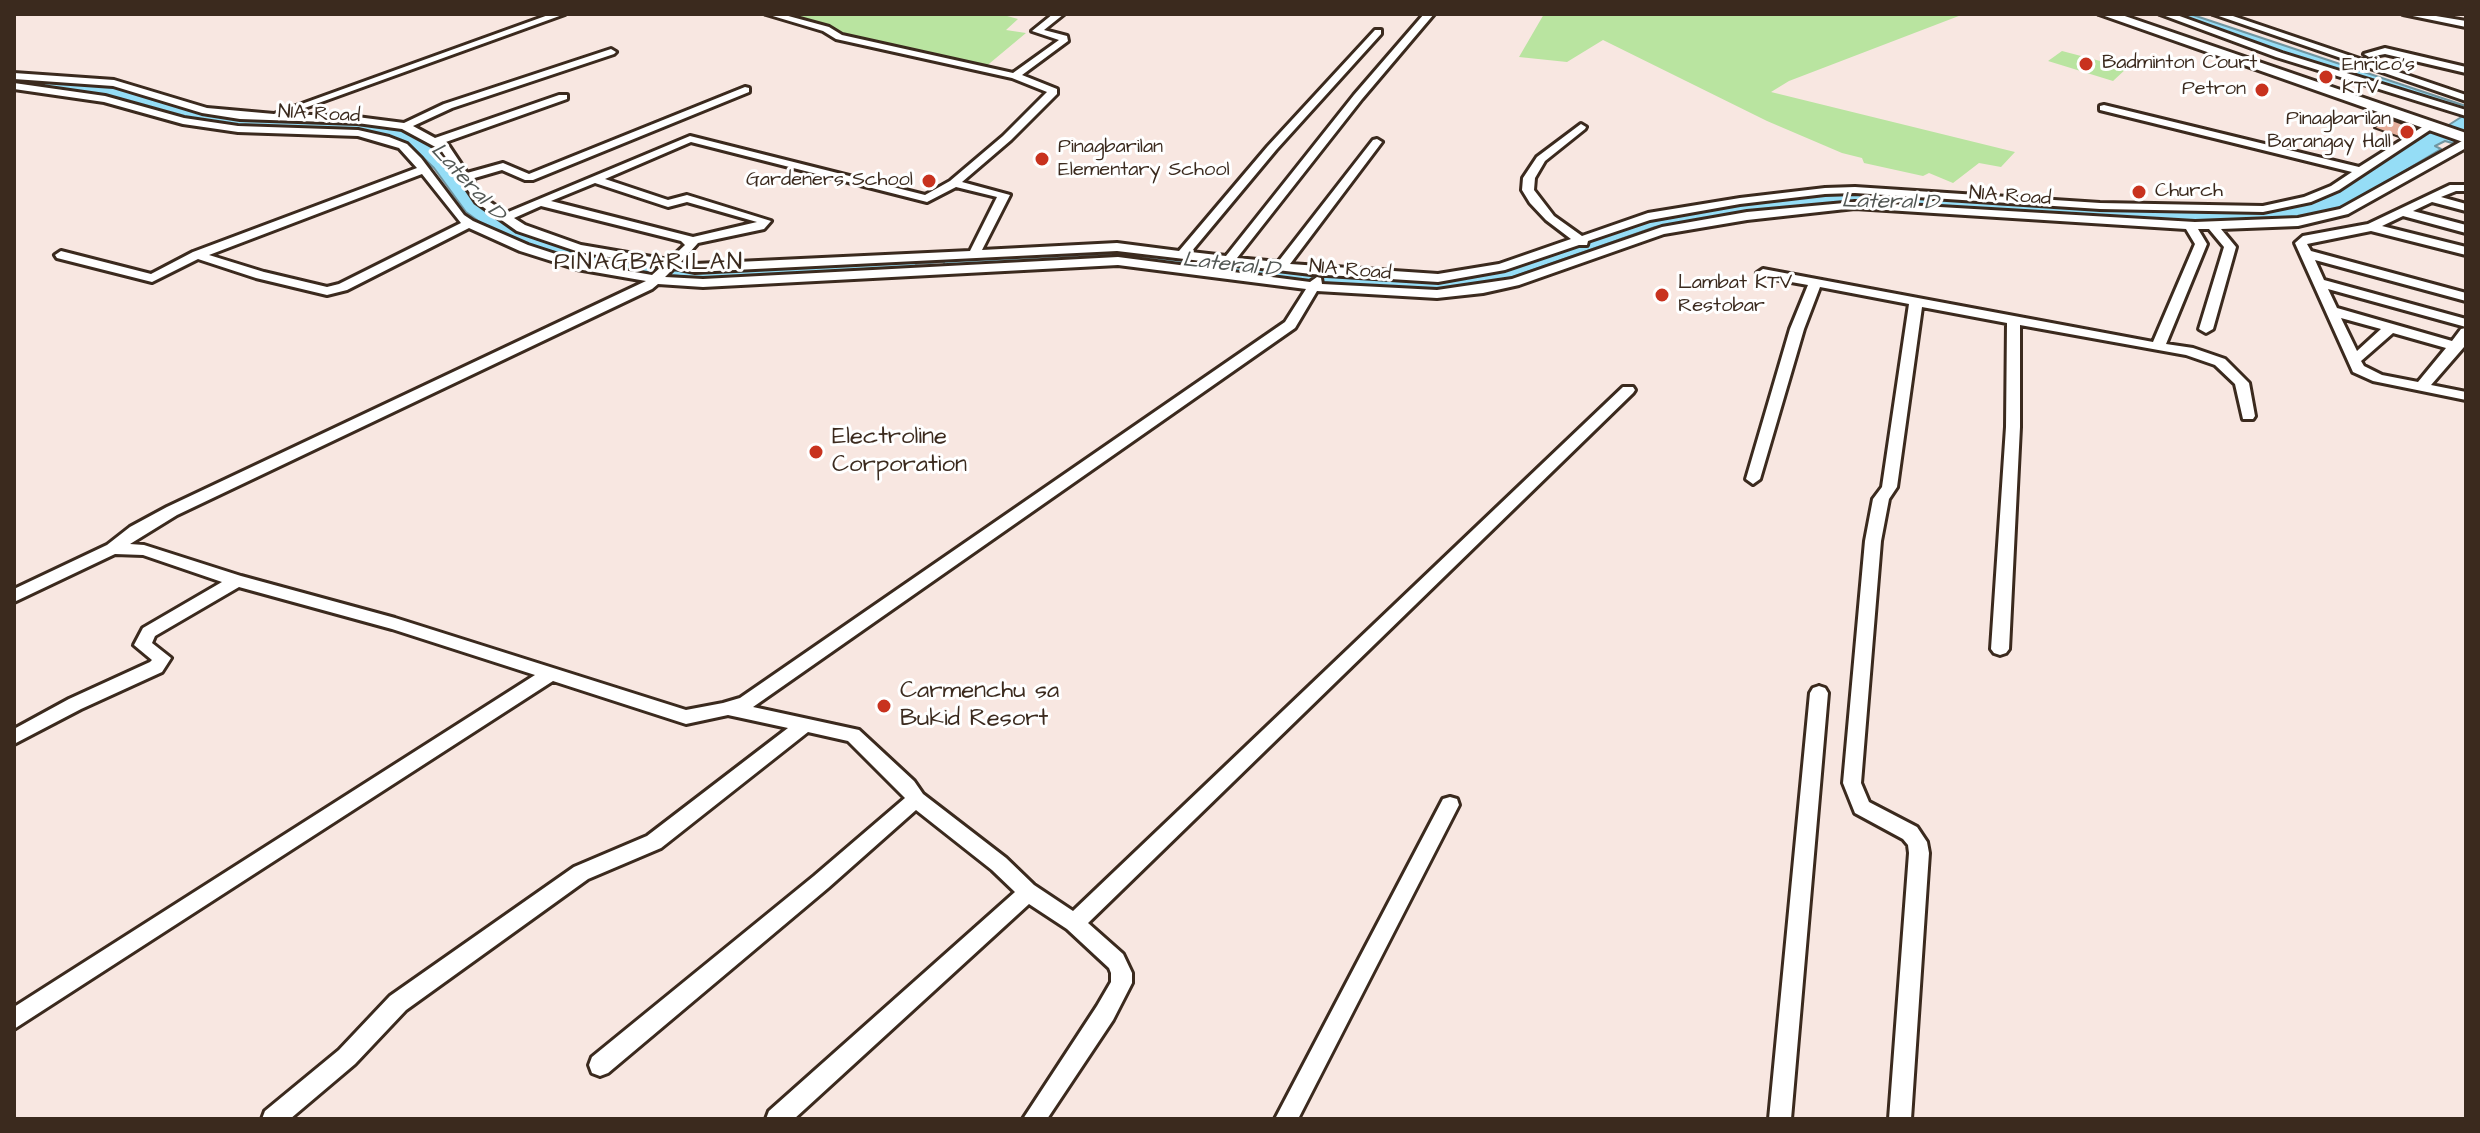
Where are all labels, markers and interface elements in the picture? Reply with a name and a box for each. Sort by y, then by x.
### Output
place label: Badminton Court [2102,52,2257,76]
place label: Enrico's KTV [2342,54,2415,101]
marker: Badminton Court [2077,55,2095,73]
marker: Enrico's KTV [2317,68,2335,86]
place label: Petron [2182,78,2246,102]
marker: Petron [2253,81,2271,99]
street label: NIA Road [277,101,361,129]
place label: Pinagbarilan Barangay Hall [2267,108,2391,155]
marker: Pinagbarilan Barangay Hall [2398,123,2416,141]
place label: Pinagbarilan Elementary School [1058,136,1230,183]
water label: Lateral D [424,138,510,228]
marker: Pinagbarilan Elementary School [1033,150,1051,168]
place label: Gardeners School [746,169,913,193]
marker: Gardeners School [920,172,938,190]
place label: Church [2155,180,2223,204]
street label: NIA Road [1968,182,2052,212]
marker: Church [2130,183,2148,201]
water label: Lateral D [1841,189,1939,217]
water label: Lateral D [1181,248,1281,284]
district label: PINAGBARILAN [554,250,744,278]
street label: NIA Road [1308,255,1392,287]
place label: Lambat KTV Restobar [1678,272,1792,319]
marker: Lambat KTV Restobar [1653,286,1671,304]
place label: Electroline Corporation [832,424,967,480]
marker: Electroline Corporation [807,443,825,461]
place label: Carmenchu sa Bukid Resort [900,678,1059,734]
marker: Carmenchu sa Bukid Resort [875,697,893,715]

